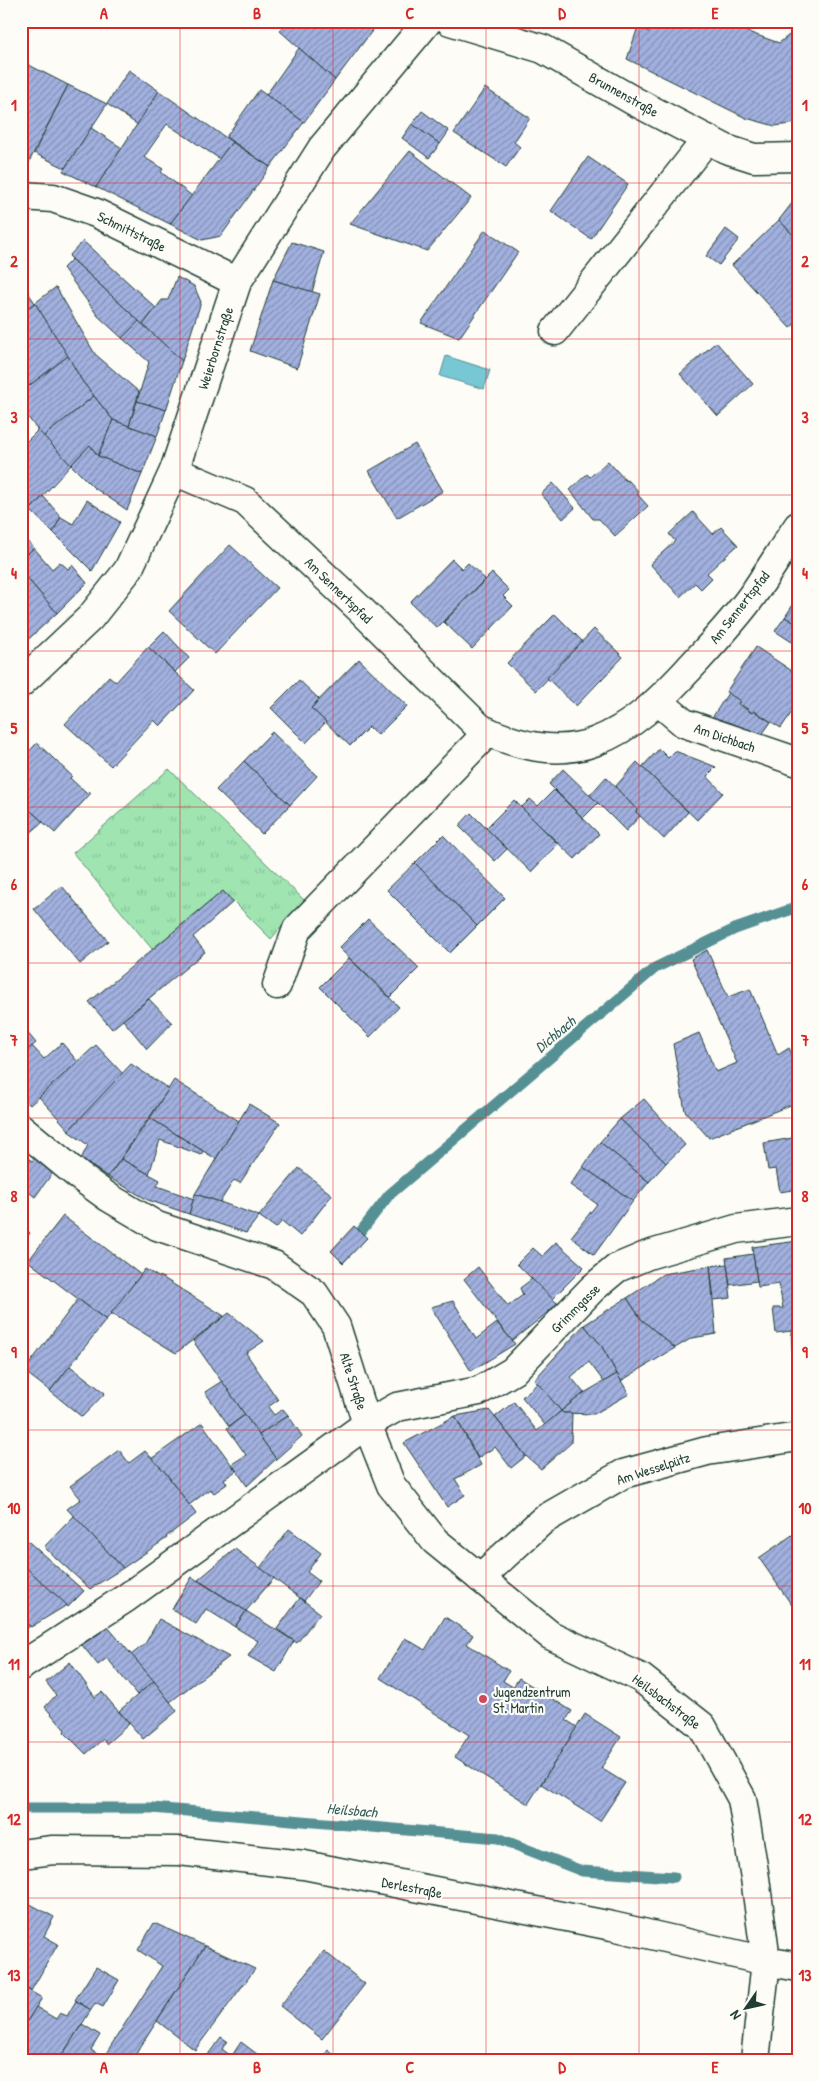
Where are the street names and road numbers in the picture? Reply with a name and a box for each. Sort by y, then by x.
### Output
street label: Brunnenstraße [585,67,663,122]
street label: Schmittstraße [94,206,170,257]
street label: Weierbornstraße [193,304,238,392]
street label: Am Sennertspfad [300,553,377,628]
street label: Am Sennertspfad [705,566,774,648]
street label: Am Dichbach [692,718,758,756]
street label: Grimmgasse [546,1279,605,1337]
street label: Alte Straße [335,1350,372,1413]
street label: Am Wesselpütz [614,1447,693,1490]
street label: Heilsbachstraße [628,1669,705,1734]
street label: Derlestraße [380,1872,444,1903]

